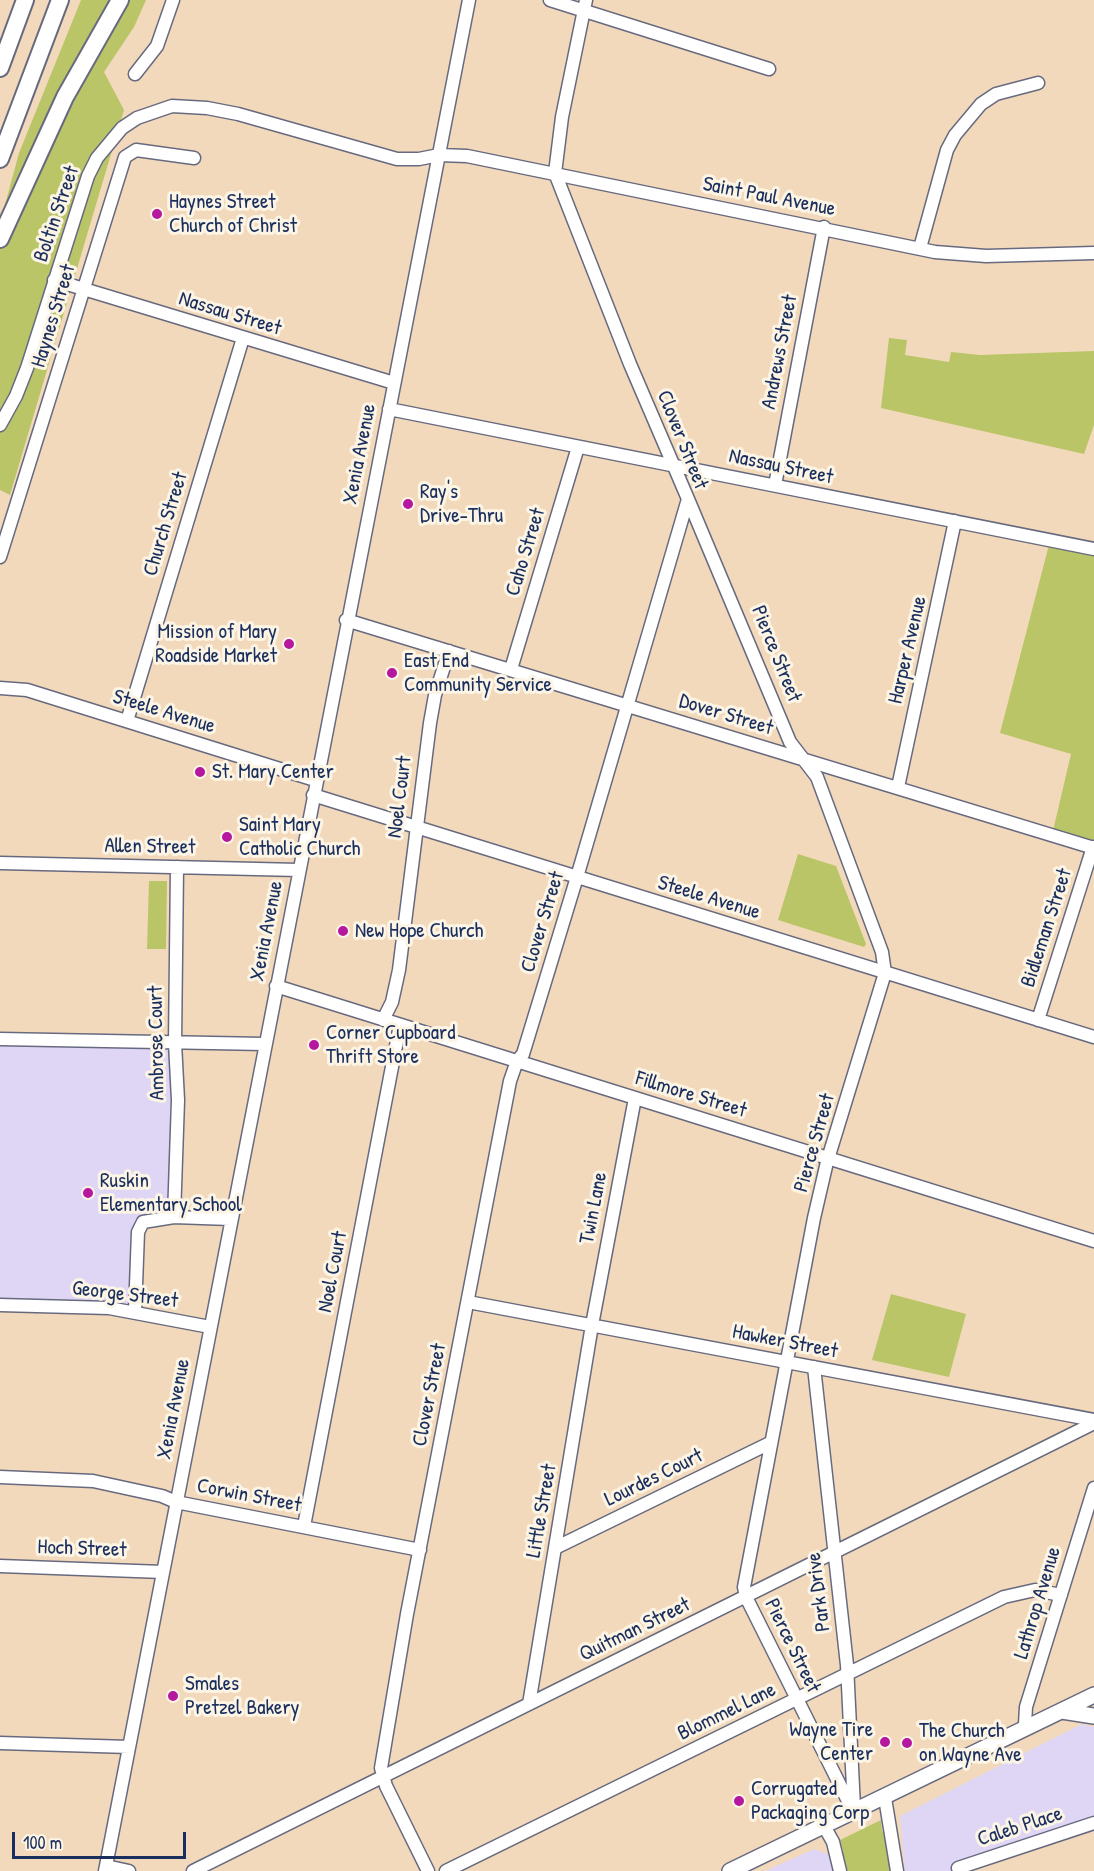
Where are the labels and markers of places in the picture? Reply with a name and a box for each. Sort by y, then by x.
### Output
place label: Haynes Street Church of Christ [169,189,297,239]
marker: Haynes Street Church of Christ [150,207,164,221]
place label: Ray's Drive-Thru [420,479,503,529]
marker: Ray's Drive-Thru [401,497,415,511]
place label: Mission of Mary Roadside Market [155,619,277,669]
marker: Mission of Mary Roadside Market [282,637,296,651]
place label: East End Community Service [404,648,552,698]
marker: East End Community Service [385,666,399,680]
place label: St. Mary Center [212,759,334,785]
marker: St. Mary Center [193,765,207,779]
place label: Saint Mary Catholic Church [239,812,360,862]
marker: Saint Mary Catholic Church [220,830,234,844]
place label: New Hope Church [355,918,483,944]
marker: New Hope Church [336,924,350,938]
place label: Corner Cupboard Thrift Store [326,1020,455,1070]
marker: Corner Cupboard Thrift Store [307,1038,321,1052]
place label: Ruskin Elementary School [100,1168,242,1218]
marker: Ruskin Elementary School [81,1186,95,1200]
place label: Smales Pretzel Bakery [185,1671,299,1721]
marker: Smales Pretzel Bakery [166,1689,180,1703]
place label: Wayne Tire Center [789,1717,873,1767]
place label: The Church on Wayne Ave [919,1718,1022,1768]
marker: Wayne Tire Center [878,1735,892,1749]
marker: The Church on Wayne Ave [900,1736,914,1750]
place label: Corrugated Packaging Corp [751,1776,869,1826]
marker: Corrugated Packaging Corp [732,1794,746,1808]

